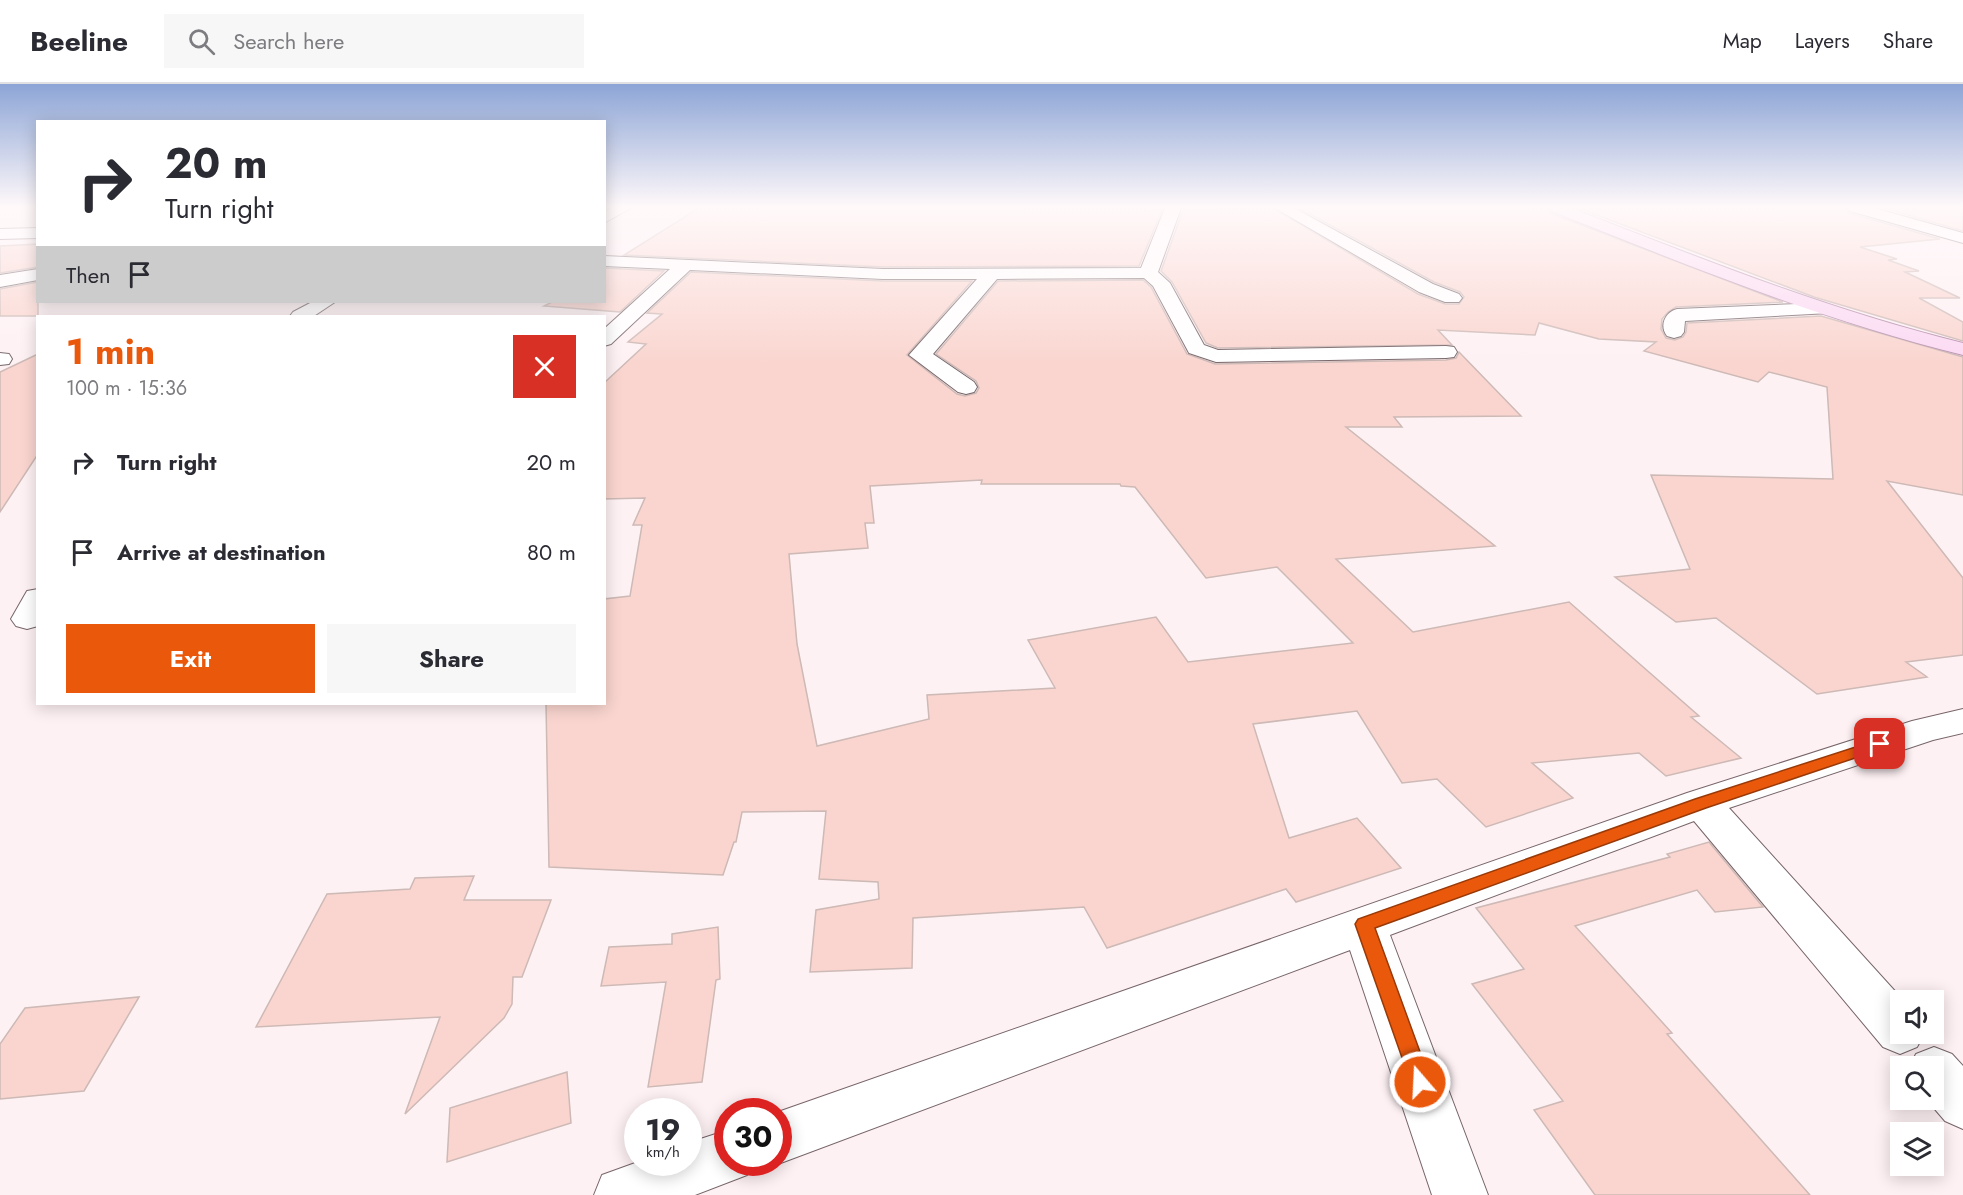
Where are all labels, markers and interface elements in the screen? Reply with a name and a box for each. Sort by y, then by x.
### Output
search box [164,14,584,68]
text: Beeline [30,21,128,62]
icon: search [185,25,218,58]
text: Search here [233,25,344,57]
text: Map [1723,26,1762,56]
text: Layers [1795,26,1850,56]
text: Share [1883,26,1933,56]
text: 20 m [165,133,267,194]
icon: right [66,144,144,222]
text: Turn right [165,189,273,228]
icon: arrive [123,258,156,291]
text: Then [66,259,111,291]
text: 1 min [66,325,155,377]
button: close [513,335,576,398]
text: 100 m · 15:36 [66,374,187,403]
icon: right [66,446,99,479]
text: Turn right [117,446,217,478]
text: 20 m [527,446,576,478]
icon: arrive [66,536,99,569]
text: Arrive at destination [117,536,326,568]
text: 80 m [527,536,576,568]
button: Exit [66,624,315,693]
button: Share [327,624,576,693]
pin [1854,718,1905,769]
icon: arrive [1863,727,1896,760]
map controls [1890,990,1944,1176]
button: sound [1890,990,1944,1044]
position arrow [1388,1050,1452,1114]
button: search [1890,1056,1944,1110]
speed limit sign: 30 [714,1098,792,1176]
text: 19 [645,1108,681,1151]
button: layers [1890,1122,1944,1176]
text: km/h [646,1141,680,1163]

